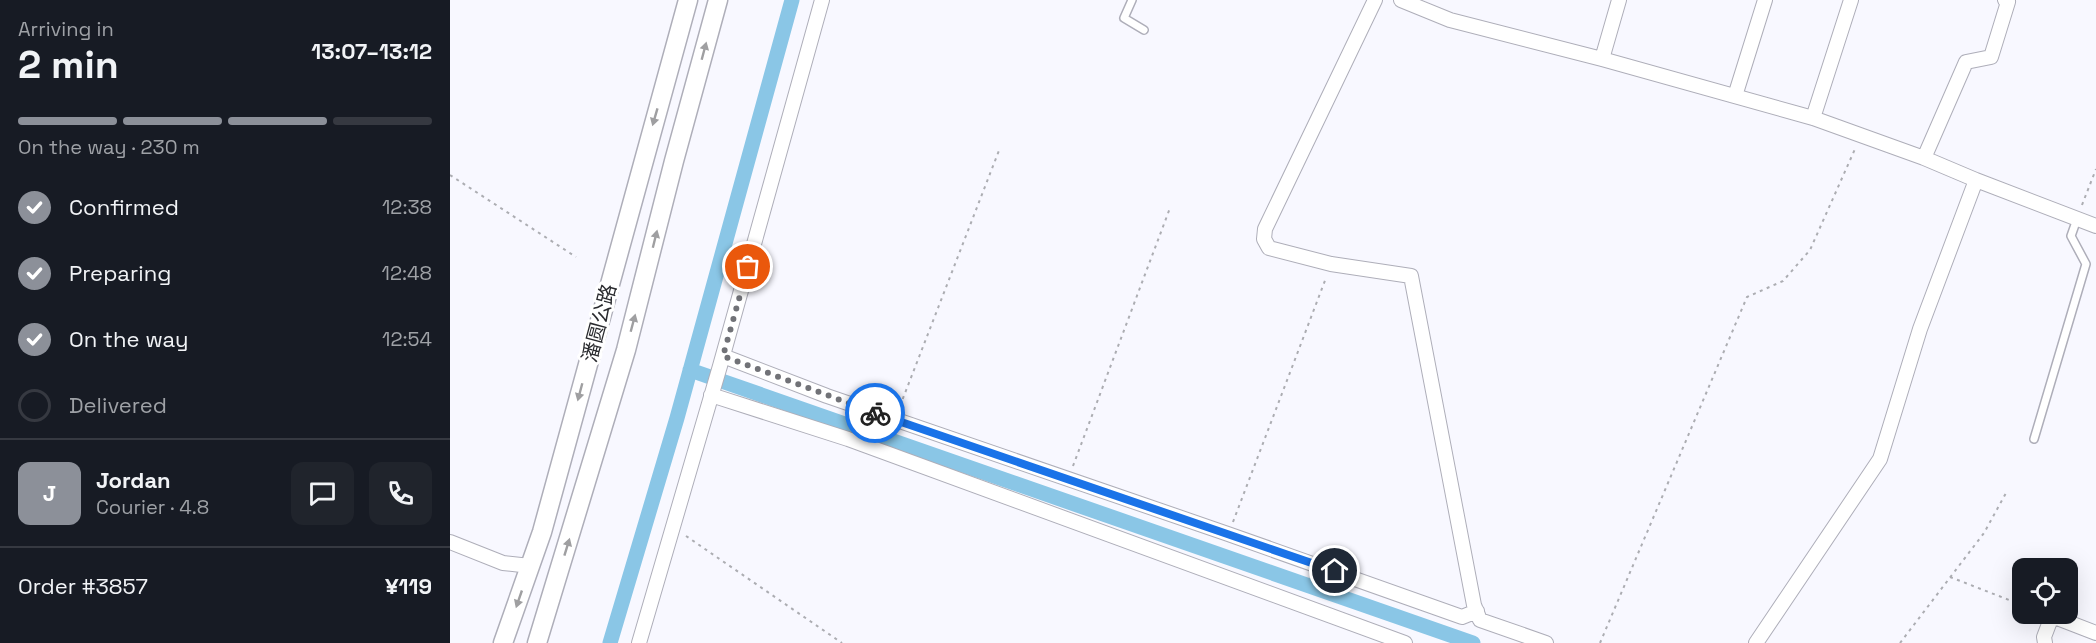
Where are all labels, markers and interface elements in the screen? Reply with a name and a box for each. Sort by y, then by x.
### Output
text: Arriving in [18,16,114,42]
text: 13:07–13:12 [311,37,432,65]
text: 2 min [18,40,119,89]
one-way arrow [700,42,709,60]
one-way arrow [650,108,659,126]
text: On the way · 230 m [18,134,200,160]
icon: check [18,191,51,224]
text: Confirmed [69,193,179,221]
text: 12:38 [382,194,432,220]
one-way arrow [650,230,660,249]
pin [722,241,773,292]
icon: bag [731,250,764,283]
icon: check [18,257,51,290]
text: Preparing [69,259,171,287]
text: 12:48 [382,260,432,286]
street label: 潘圆公路 [576,281,622,365]
one-way arrow [629,314,638,332]
icon: check [18,323,51,356]
text: On the way [69,325,188,353]
text: 12:54 [382,326,432,352]
one-way arrow [575,383,585,401]
courier [845,383,905,443]
text: Delivered [69,391,167,419]
icon: bike [859,397,892,430]
button: chat [291,462,354,525]
button: phone [369,462,432,525]
text: Jordan [96,466,171,494]
text: J [43,479,56,507]
text: Courier · 4.8 [96,494,209,520]
one-way arrow [563,538,572,556]
pin [1309,545,1360,596]
icon: home [1318,554,1351,587]
map controls [2012,558,2078,624]
button: locate [2012,558,2078,624]
text: Order #3857 [18,572,148,600]
text: ¥119 [385,572,432,600]
one-way arrow [514,590,523,608]

